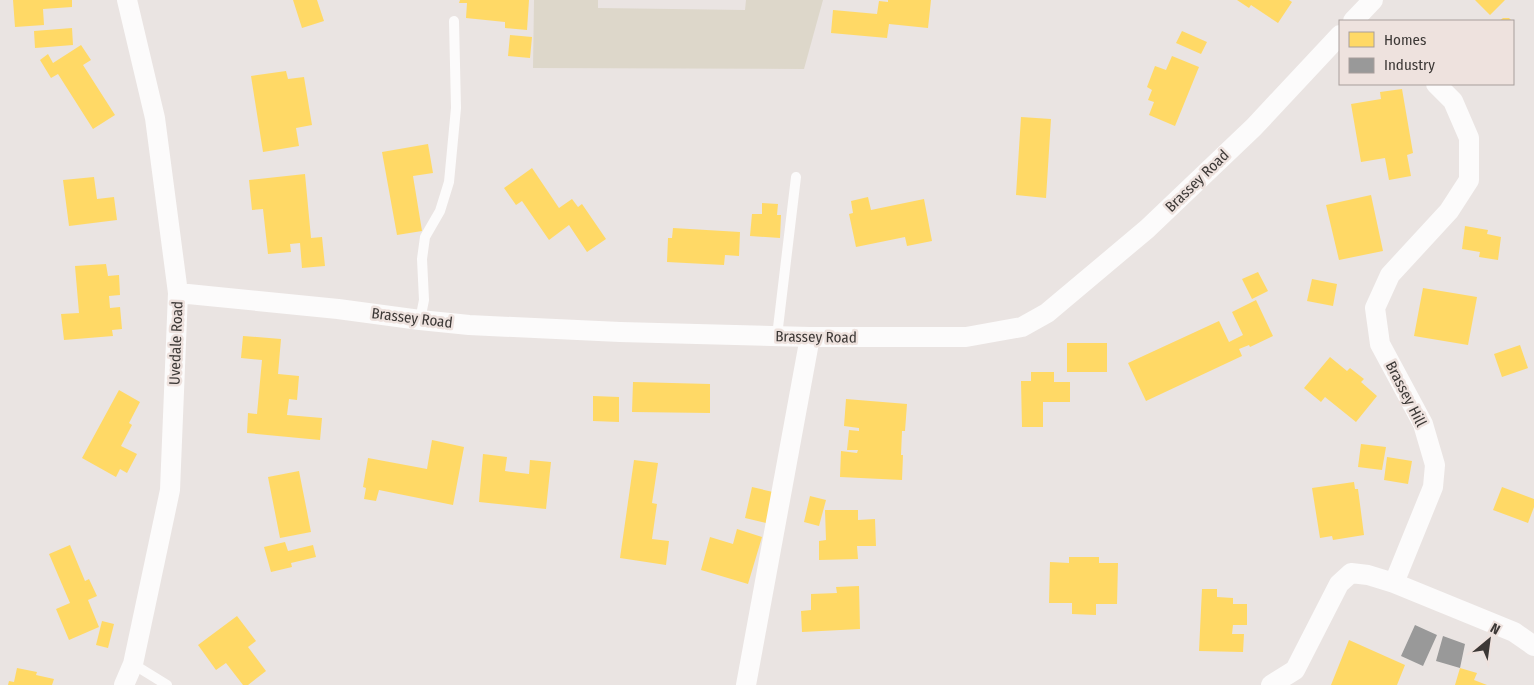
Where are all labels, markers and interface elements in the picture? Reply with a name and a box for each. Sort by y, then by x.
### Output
legend [1339,20,1514,85]
text: Homes [1384,31,1426,49]
text: Industry [1384,56,1435,74]
street label: Brassey Road [1161,146,1233,216]
street label: Uvedale Road [166,301,186,385]
street label: Brassey Road [370,304,454,332]
street label: Brassey Road [775,327,857,347]
street label: Brassey Hill [1382,358,1430,430]
north arrow [1464,615,1514,665]
text: N [1487,620,1503,639]

